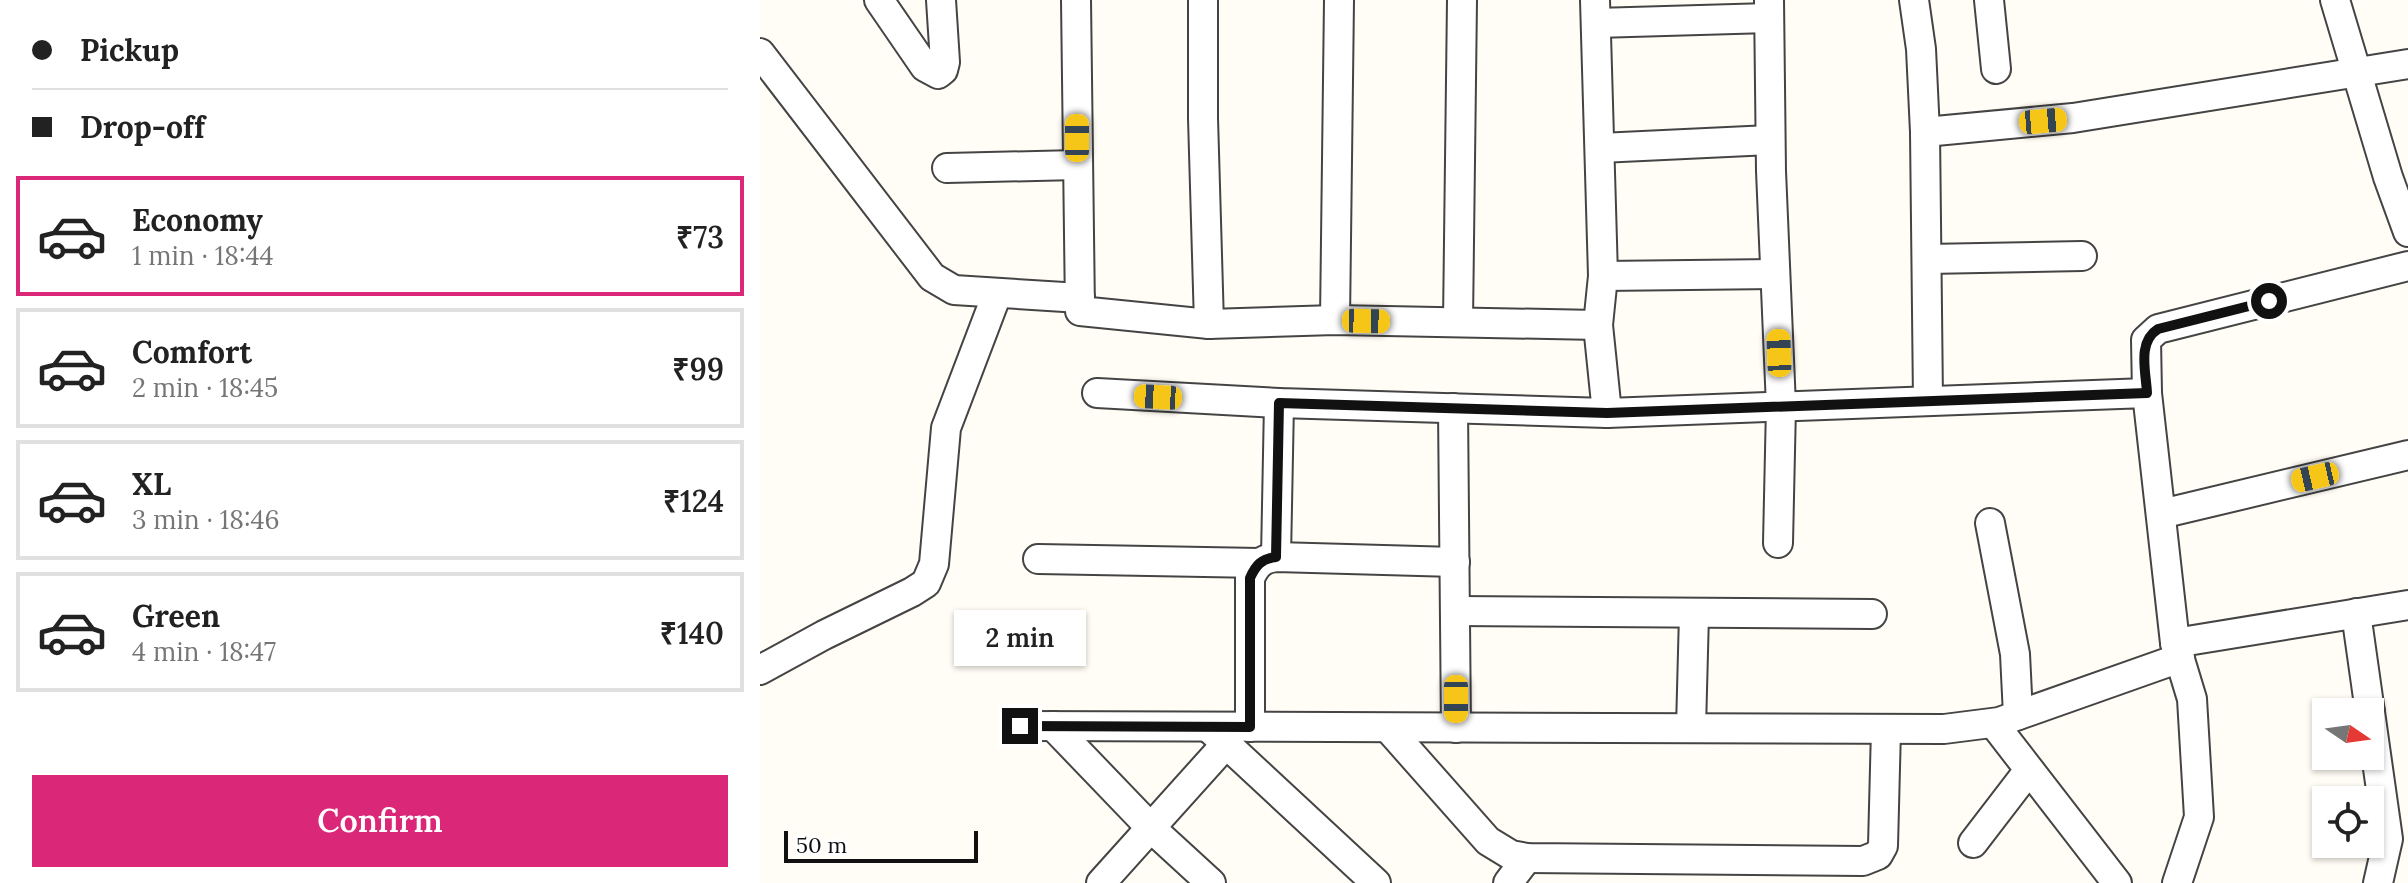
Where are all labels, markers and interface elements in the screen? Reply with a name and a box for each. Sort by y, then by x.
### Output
text: Pickup [80,31,179,69]
car [2018,107,2068,135]
text: Drop-off [80,108,205,146]
car [1065,114,1089,162]
icon: car [36,200,108,272]
text: Economy [132,201,263,239]
text: ₹73 [676,218,724,256]
text: 1 min · 18:44 [132,239,274,272]
route start [2251,283,2287,319]
car [1342,309,1390,333]
car [1766,329,1792,377]
icon: car [36,332,108,404]
text: Comfort [132,333,252,371]
text: ₹99 [672,350,724,388]
text: 2 min · 18:45 [132,371,278,404]
car [1133,384,1183,410]
car [2289,460,2341,494]
icon: car [36,464,108,536]
text: XL [132,465,171,503]
text: ₹124 [663,482,724,520]
text: 3 min · 18:46 [132,503,280,536]
icon: car [36,596,108,668]
text: Green [132,597,220,635]
callout: 2 min [954,610,1086,666]
text: ₹140 [660,614,724,652]
text: 2 min [986,621,1054,654]
text: 4 min · 18:47 [132,635,276,668]
car [1444,675,1468,723]
north arrow [2312,698,2384,770]
map controls [2312,698,2384,858]
route end [1002,708,1038,744]
button: Confirm [32,775,728,867]
button: locate [2312,786,2384,858]
scale bar [784,827,978,863]
text: 50 m [796,831,847,859]

